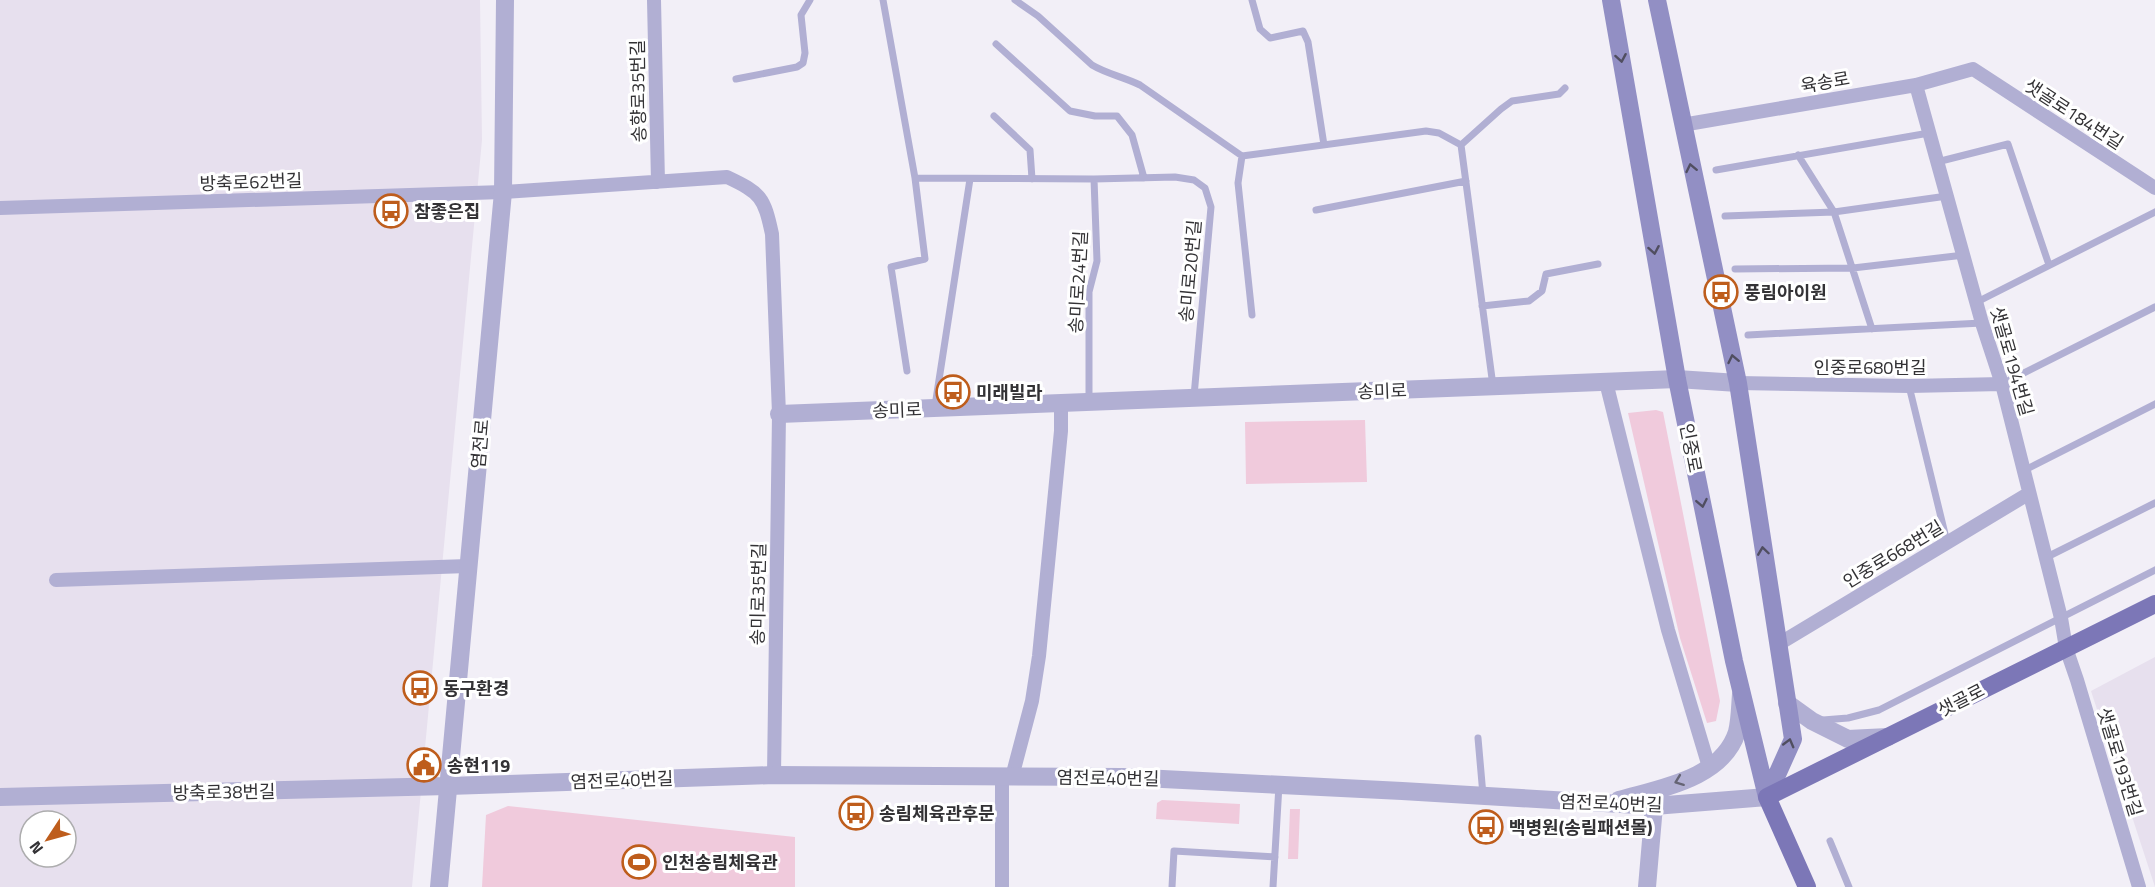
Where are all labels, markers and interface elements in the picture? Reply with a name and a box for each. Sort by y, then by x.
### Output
street label: 송향로35번길 [624,39,652,143]
one-way arrow [1614,52,1627,62]
street label: 육송로 [1798,64,1852,100]
street label: 샛골로184번길 [2019,72,2129,156]
one-way arrow [1686,163,1699,173]
street label: 방축로62번길 [199,167,303,197]
bus stop icon: 참좋은집 [373,193,409,229]
place label: 참좋은집 [414,198,480,225]
street label: 송미로20번길 [1172,219,1208,323]
street label: 송미로24번길 [1062,230,1094,334]
one-way arrow [1648,245,1660,254]
bus stop icon: 풍림아이원 [1703,274,1739,310]
place label: 풍림아이원 [1744,279,1827,306]
street label: 샛골로194번길 [1983,303,2041,419]
one-way arrow [1727,354,1740,364]
street label: 인중로680번길 [1813,354,1927,381]
bus stop icon: 미래빌라 [935,374,971,410]
street label: 송미로 [1357,377,1407,405]
place label: 미래빌라 [976,379,1043,406]
street label: 송미로 [872,396,922,424]
street label: 염전로 [464,418,496,470]
street label: 인중로 [1673,421,1709,475]
one-way arrow [1695,498,1708,508]
street label: 인중로668번길 [1838,513,1948,595]
street label: 송미로35번길 [744,542,772,646]
one-way arrow [1757,547,1770,557]
bus stop icon: 동구환경 [402,670,438,706]
place label: 동구환경 [443,675,509,702]
street label: 샛골로 [1933,677,1989,723]
street label: 샛골로193번길 [2091,704,2149,820]
one-way arrow [1782,738,1794,749]
public building icon: 송현119 [406,747,442,783]
place label: 송현119 [447,752,510,779]
street label: 염전로40번길 [1056,764,1160,792]
street label: 염전로40번길 [570,765,674,795]
one-way arrow [1675,774,1686,786]
street label: 방축로38번길 [172,778,276,806]
street label: 염전로40번길 [1559,788,1663,818]
bus stop icon: 송림체육관후문 [838,795,874,831]
place label: 송림체육관후문 [879,800,995,827]
north arrow [18,809,78,869]
bus stop icon: 백병원(송림패션몰) [1468,809,1504,845]
place label: 백병원(송림패션몰) [1509,814,1653,841]
text: N [23,836,49,859]
sports icon: 인천송림체육관 [621,844,657,880]
place label: 인천송림체육관 [662,849,778,876]

